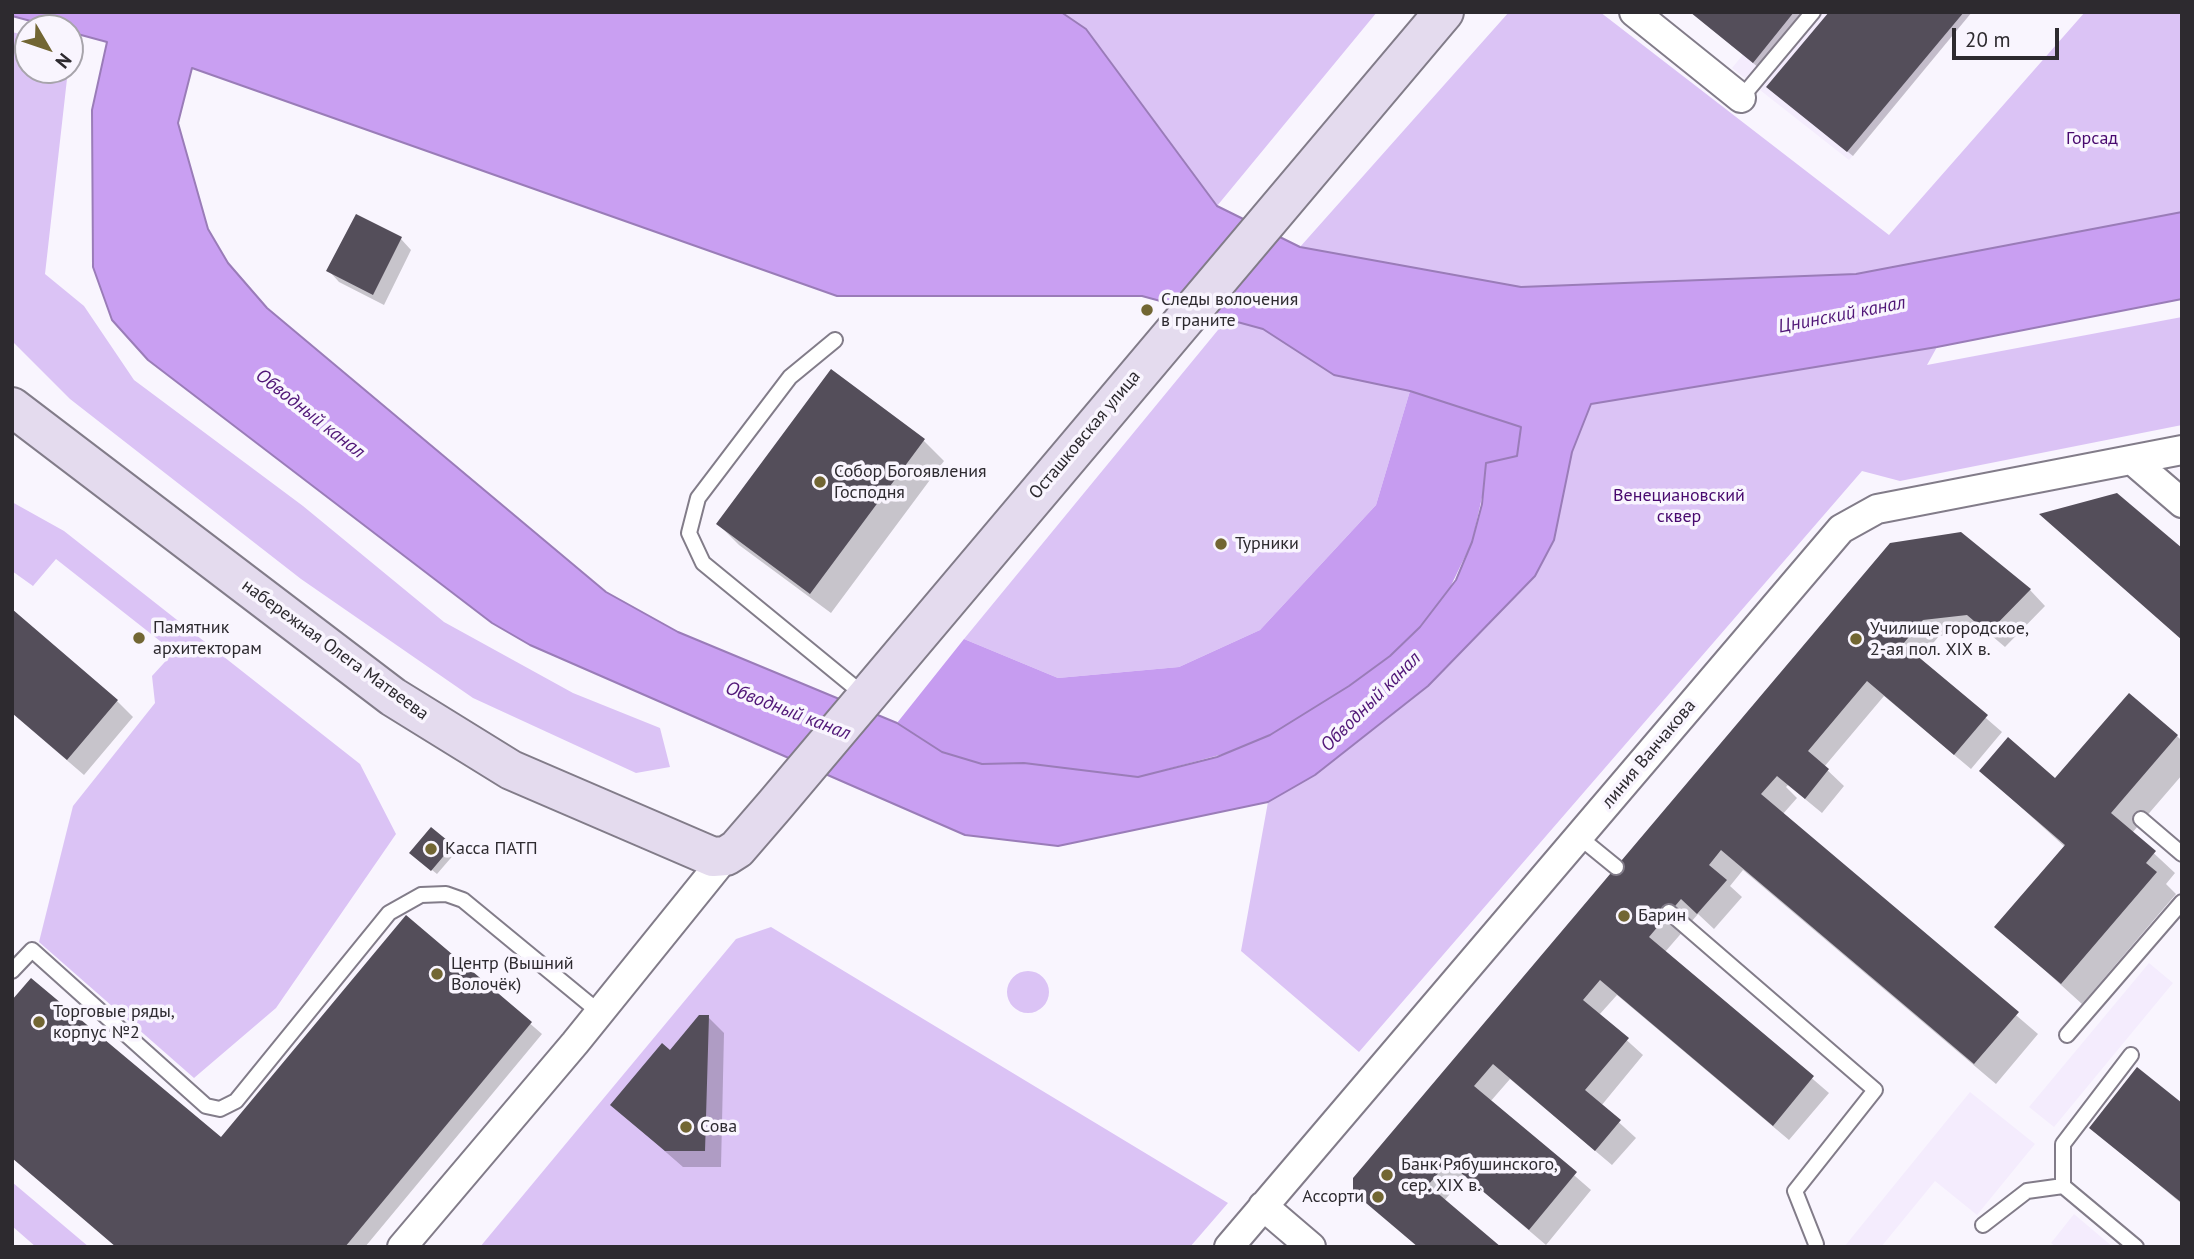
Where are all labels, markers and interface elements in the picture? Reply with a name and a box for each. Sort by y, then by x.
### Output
north arrow [14,14,84,84]
scale bar [1956,14,2063,58]
text: 20 m [1965,26,2011,53]
text: N [51,49,77,73]
park label: Горсад [2066,128,2118,150]
place label: Следы волочения в граните [1161,289,1298,332]
water label: Цнинский канал [1776,291,1908,339]
marker: Следы волочения в граните [1139,302,1155,318]
water label: Обводный канал [251,364,369,464]
street label: Осташковская улица [1025,366,1145,504]
place label: Собор Богоявления Господня [834,461,987,504]
marker: Собор Богоявления Господня [812,474,828,490]
park label: Венециановский сквер [1613,485,1745,528]
place label: Турники [1235,533,1299,555]
marker: Турники [1213,536,1229,552]
street label: набережная Олега Матвеева [237,575,433,725]
place label: Памятник архитекторам [153,617,262,660]
place label: Училище городское, 2-ая пол. XIX в. [1870,618,2029,660]
marker: Памятник архитекторам [131,630,147,646]
marker: Училище городское, 2-ая пол. XIX в. [1848,631,1864,647]
water label: Обводный канал [1316,647,1426,757]
water label: Обводный канал [722,677,854,745]
street label: линия Ванчакова [1597,695,1701,813]
place label: Касса ПАТП [445,838,538,860]
marker: Касса ПАТП [423,841,439,857]
place label: Барин [1638,905,1686,927]
marker: Барин [1616,908,1632,924]
place label: Центр (Вышний Волочёк) [451,953,574,996]
marker: Центр (Вышний Волочёк) [429,966,445,982]
place label: Торговые ряды, корпус №2 [53,1001,175,1044]
marker: Торговые ряды, корпус №2 [31,1014,47,1030]
place label: Сова [700,1116,737,1138]
marker: Сова [678,1119,694,1135]
place label: Банк Рябушинского, сер. XIX в. [1401,1154,1558,1196]
marker: Банк Рябушинского, сер. XIX в. [1379,1167,1395,1183]
place label: Ассорти [1302,1186,1364,1208]
marker: Ассорти [1370,1189,1386,1205]

